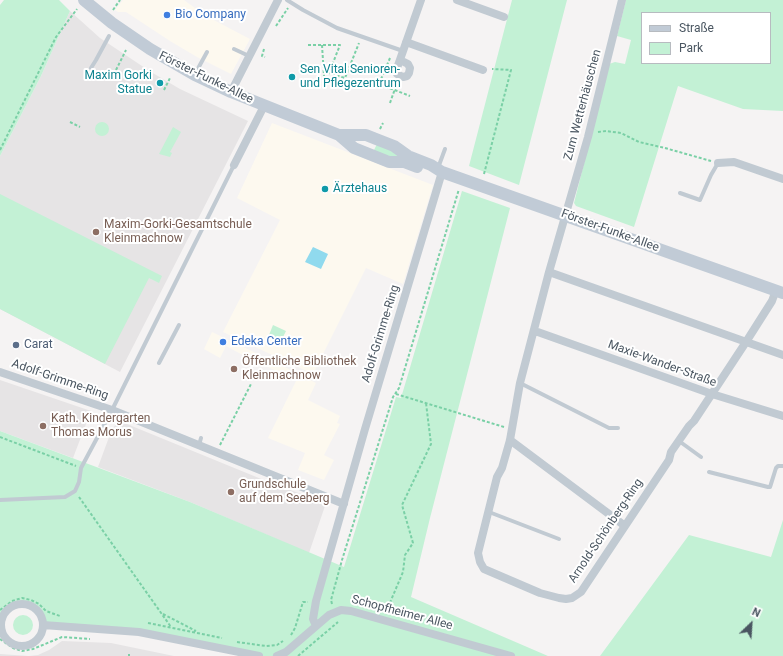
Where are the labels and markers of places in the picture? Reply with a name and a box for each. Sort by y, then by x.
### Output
place label: Bio Company [175,8,246,22]
marker: Bio Company [162,10,172,20]
place label: Sen Vital Senioren- und Pflegezentrum [300,63,401,91]
place label: Maxim Gorki Statue [85,69,152,97]
marker: Sen Vital Senioren- und Pflegezentrum [287,72,297,82]
marker: Maxim Gorki Statue [155,78,165,88]
place label: Ärztehaus [333,182,387,196]
marker: Ärztehaus [320,184,330,194]
place label: Maxim-Gorki-Gesamtschule Kleinmachnow [104,218,252,246]
marker: Maxim-Gorki-Gesamtschule Kleinmachnow [91,227,101,237]
place label: Edeka Center [231,335,302,349]
marker: Edeka Center [218,337,228,347]
place label: Carat [24,338,53,352]
marker: Carat [11,340,21,350]
place label: Öffentliche Bibliothek Kleinmachnow [242,355,356,383]
marker: Öffentliche Bibliothek Kleinmachnow [229,364,239,374]
place label: Kath. Kindergarten Thomas Morus [51,412,150,440]
marker: Kath. Kindergarten Thomas Morus [38,421,48,431]
place label: Grundschule auf dem Seeberg [239,478,330,506]
marker: Grundschule auf dem Seeberg [226,487,236,497]

